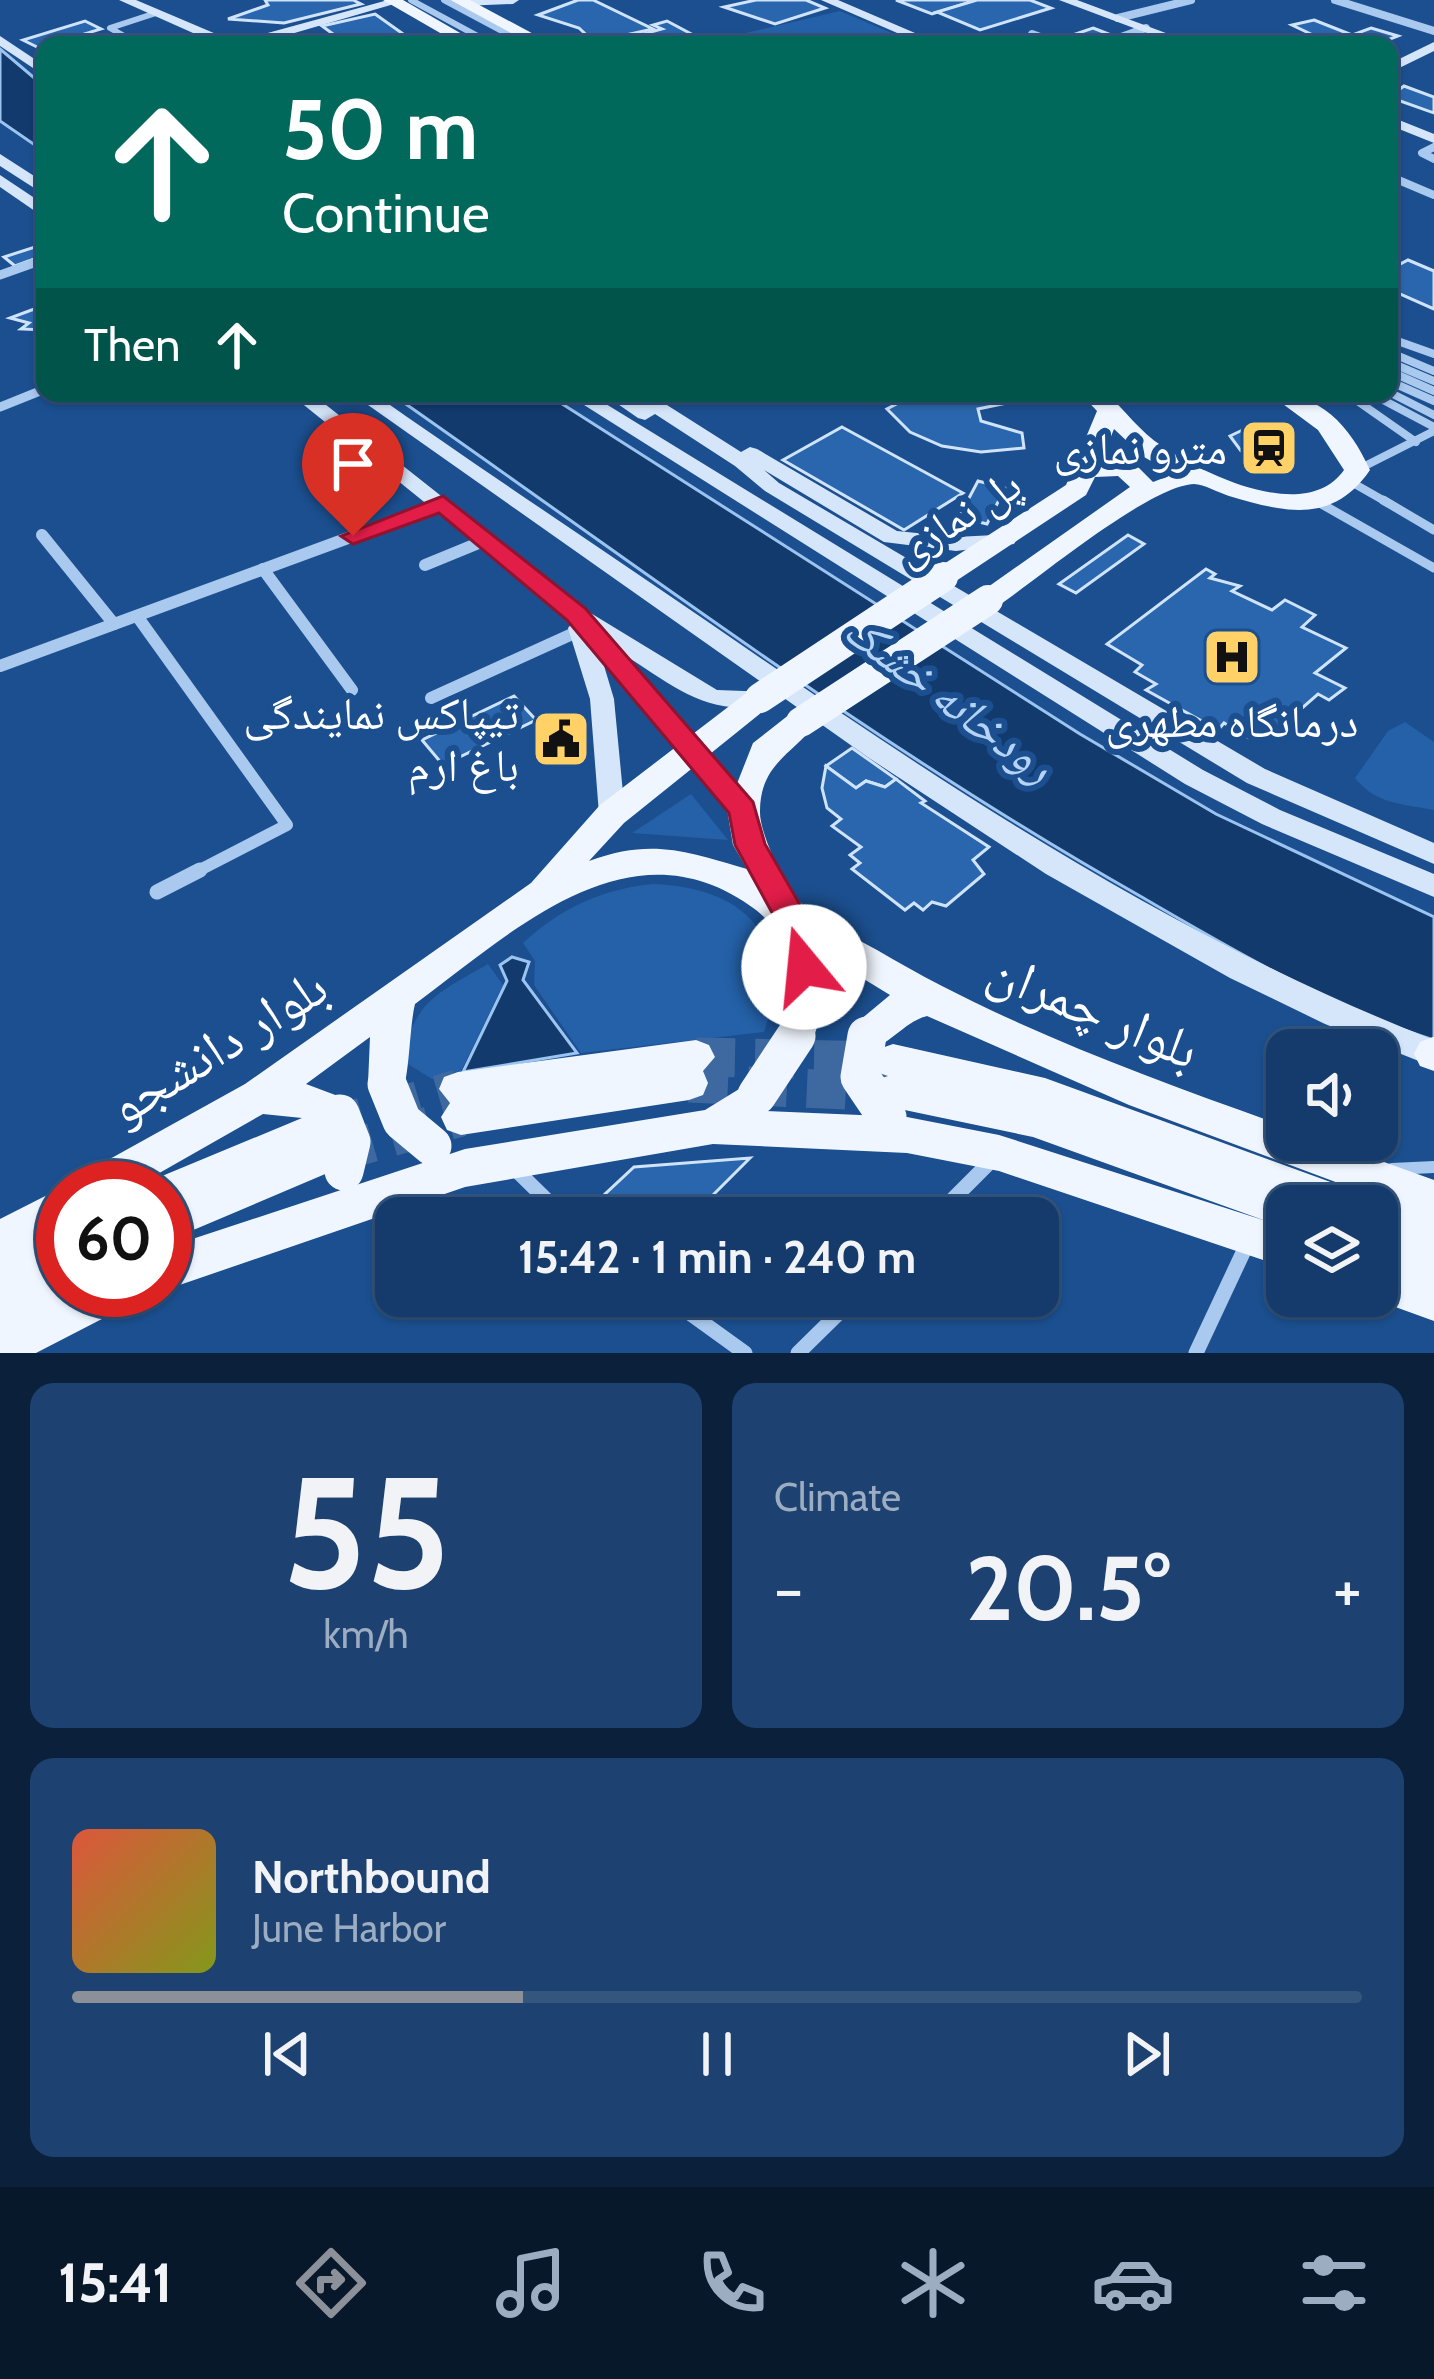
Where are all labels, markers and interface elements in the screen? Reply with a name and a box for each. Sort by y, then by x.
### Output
text: 50 m [282,78,478,180]
icon: ahead [84,84,240,240]
text: Continue [282,180,490,246]
icon: ahead [204,312,270,378]
text: Then [84,318,180,372]
pin [302,413,404,536]
station icon: مترو نمازی [1238,417,1300,479]
place label: مترو نمازی [1053,421,1227,476]
icon: arrive [320,431,386,497]
street label: پل نمازی [883,456,1031,577]
water label: رودخانه خشک [834,599,1066,795]
hospital icon: درمانگاه مطهری [1201,626,1263,688]
place label: تیپاکس نمایندگی باغ ارم [243,686,519,796]
place label: درمانگاه مطهری [1106,694,1358,749]
public building icon: تیپاکس نمایندگی باغ ارم [530,708,592,770]
position arrow [741,904,867,1030]
street label: بلوار چمران [979,935,1209,1083]
street label: بلوار دانشجو [95,953,339,1139]
map controls [1266,1029,1398,1317]
button: sound [1266,1029,1398,1161]
speed limit sign: 60 [36,1161,192,1317]
button: layers [1266,1185,1398,1317]
text: 15:42 · 1 min · 240 m [518,1230,916,1284]
text: 55 [282,1437,450,1627]
text: Climate [774,1473,901,1521]
text: 20.5° [966,1533,1170,1643]
text: − [774,1548,803,1629]
text: + [1333,1548,1362,1629]
text: km/h [323,1610,409,1658]
text: Northbound [252,1850,491,1904]
text: June Harbor [252,1904,446,1952]
icon: previous [254,2021,320,2087]
icon: pause [684,2021,750,2087]
icon: next [1114,2021,1180,2087]
icon: directions [289,2241,373,2325]
icon: music [489,2241,573,2325]
icon: phone [690,2241,774,2325]
icon: climate [891,2241,975,2325]
icon: car [1091,2241,1175,2325]
icon: filters [1292,2241,1376,2325]
text: 15:41 [58,2250,172,2316]

